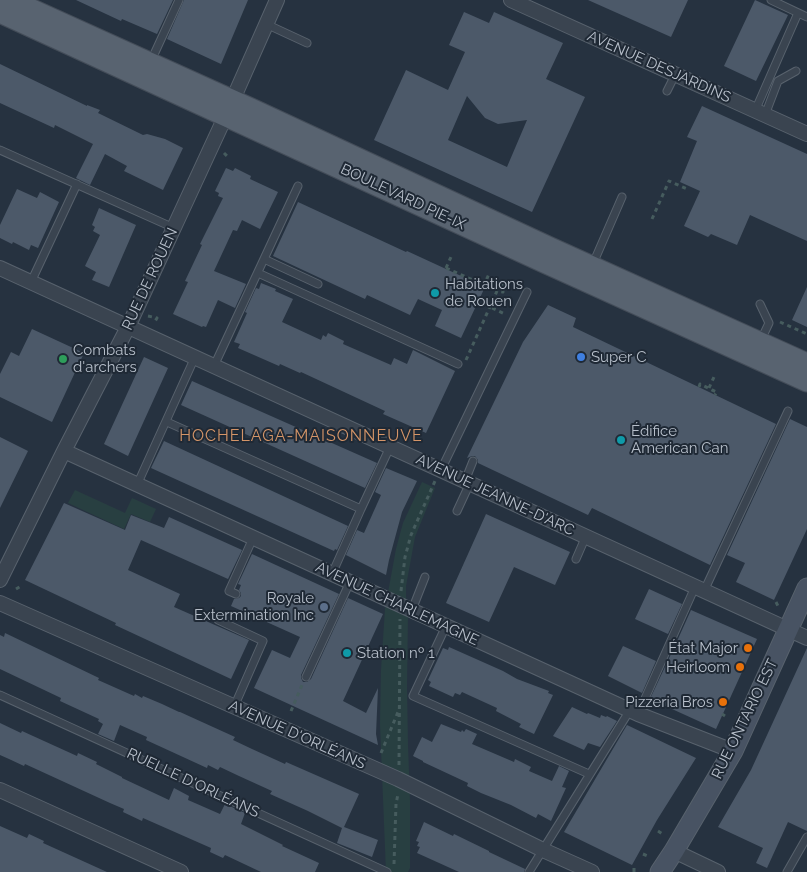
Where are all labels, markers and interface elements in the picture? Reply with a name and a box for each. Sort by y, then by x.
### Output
street label: AVENUE DESJARDINS [584,27,734,107]
street label: BOULEVARD PIE-IX [338,160,468,234]
street label: RUE DE ROUEN [118,225,182,333]
place label: Habitations de Rouen [445,275,523,310]
marker: Habitations de Rouen [429,287,441,299]
place label: Combats d'archers [73,341,137,376]
place label: Super C [591,348,646,366]
marker: Super C [575,351,587,363]
marker: Combats d'archers [57,353,69,365]
place label: Édifice American Can [631,422,728,457]
district label: HOCHELAGA-MAISONNEUVE [177,426,425,446]
marker: Édifice American Can [615,434,627,446]
street label: AVENUE JEANNE-D'ARC [413,450,577,540]
street label: AVENUE CHARLEMAGNE [313,558,481,650]
place label: Royale Extermination Inc [194,589,314,624]
marker: Royale Extermination Inc [318,601,330,613]
place label: État Major [668,639,738,657]
marker: État Major [742,642,754,654]
place label: Station nº 1 [357,644,435,662]
marker: Station nº 1 [341,647,353,659]
street label: RUE ONTARIO EST [708,656,782,782]
place label: Heirloom [666,658,730,676]
marker: Heirloom [734,661,746,673]
place label: Pizzeria Bros [625,693,713,711]
marker: Pizzeria Bros [717,696,729,708]
street label: AVENUE D'ORLÉANS [226,697,368,773]
street label: RUELLE D'ORLÉANS [124,744,262,822]

